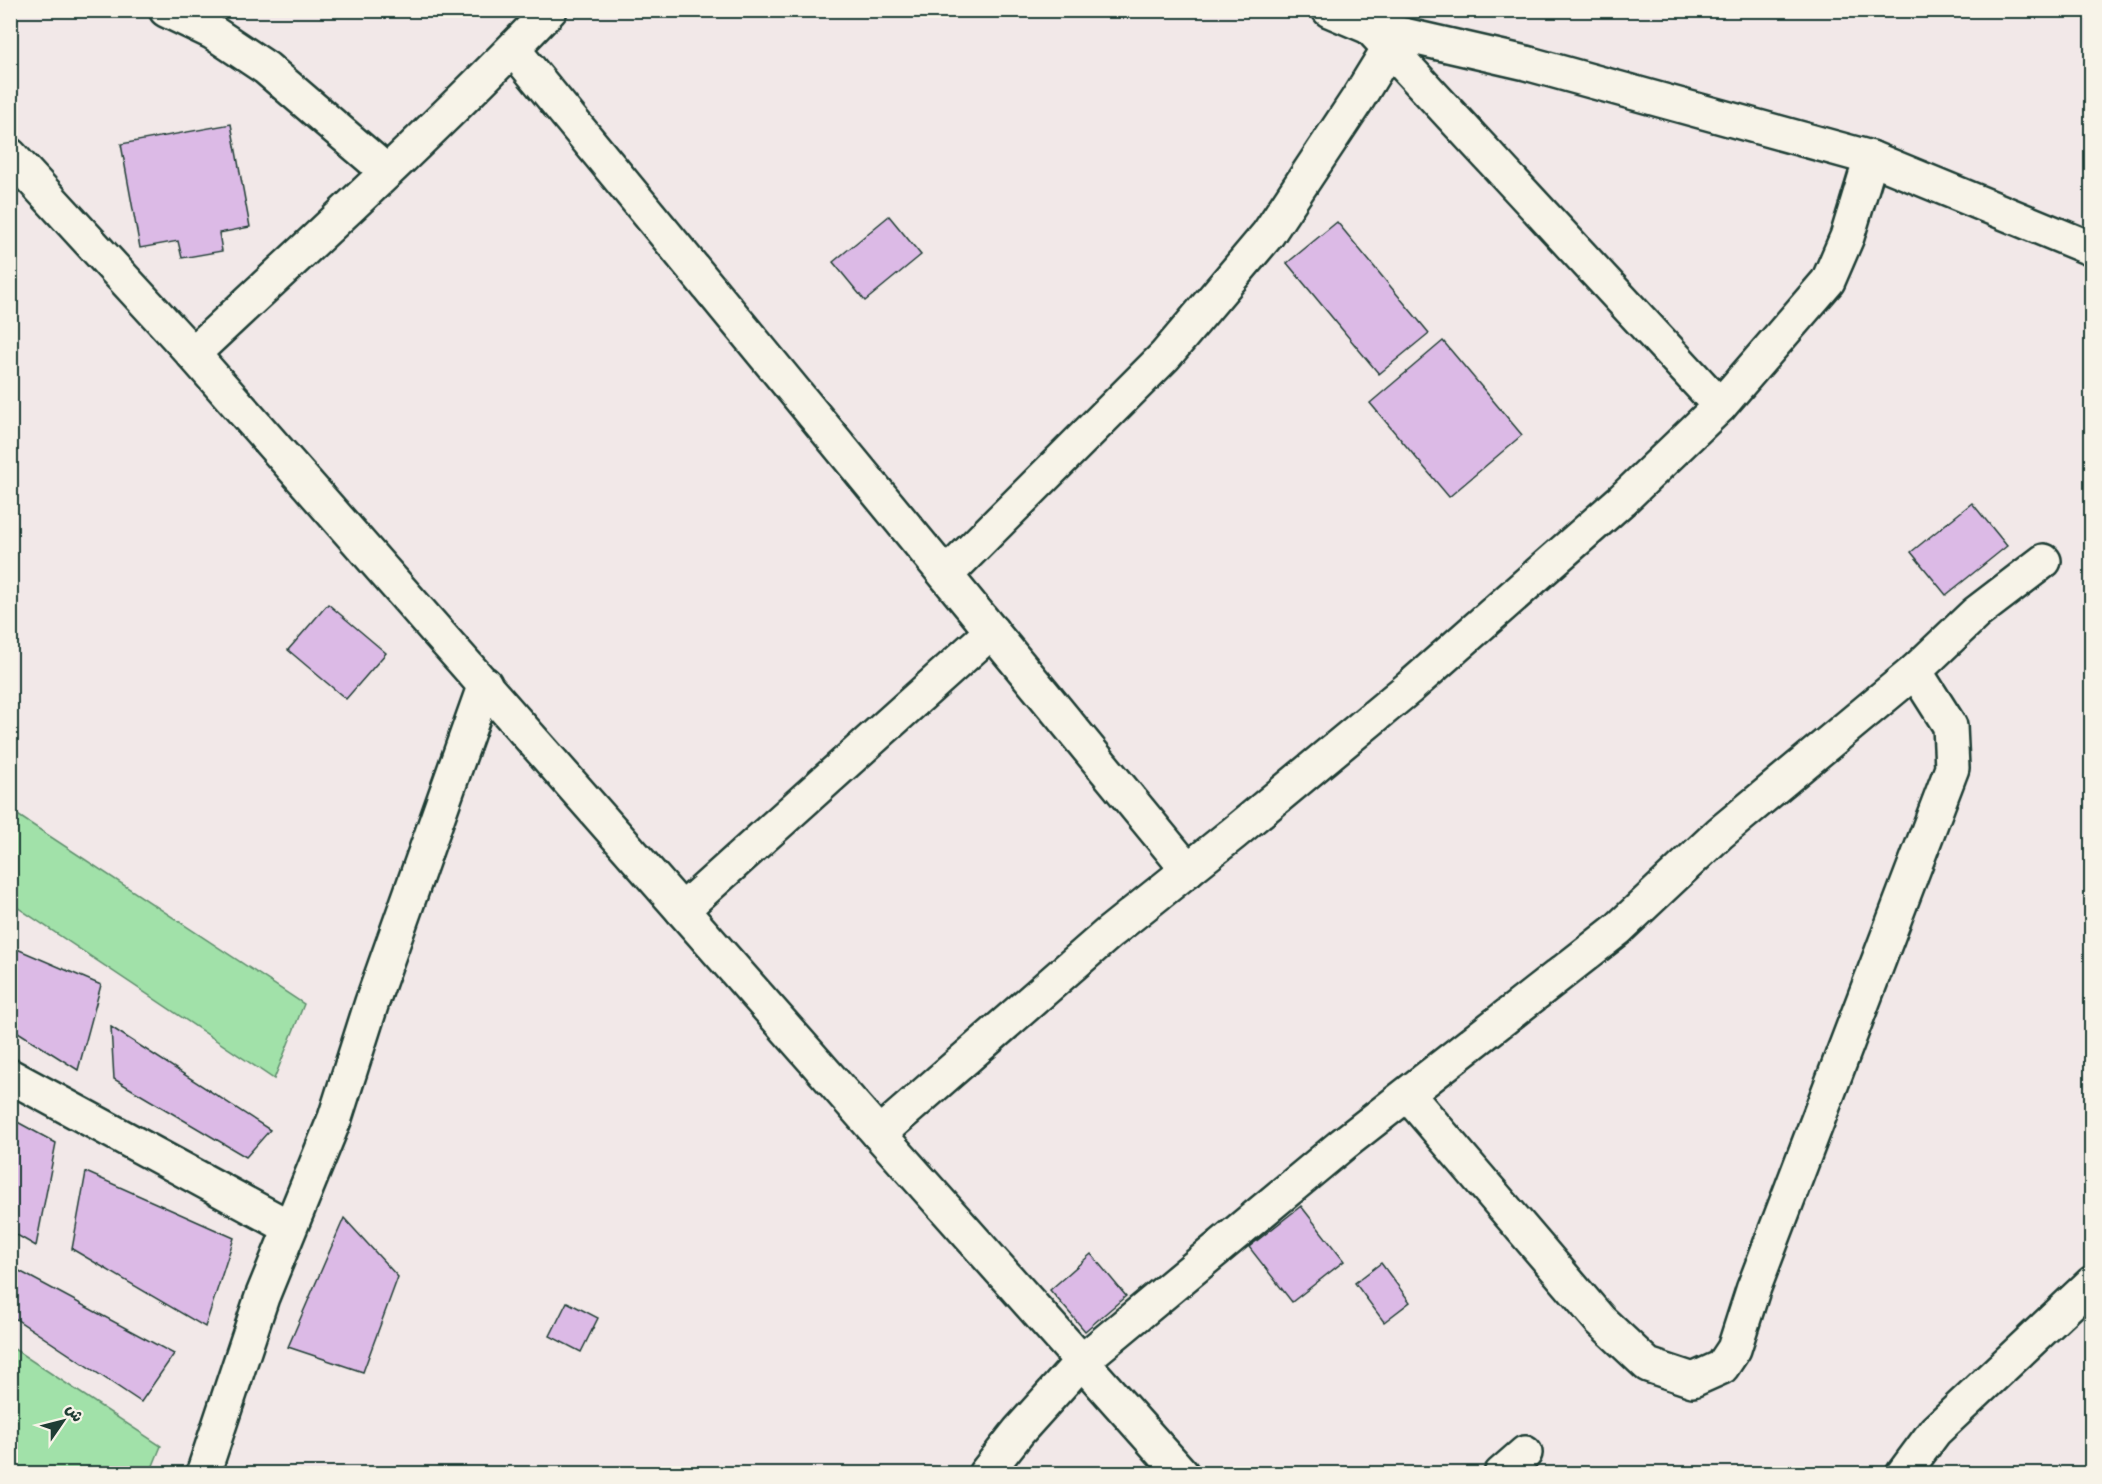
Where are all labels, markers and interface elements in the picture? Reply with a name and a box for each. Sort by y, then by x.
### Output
north arrow [33,1391,93,1451]
text: ش [62,1401,87,1425]

